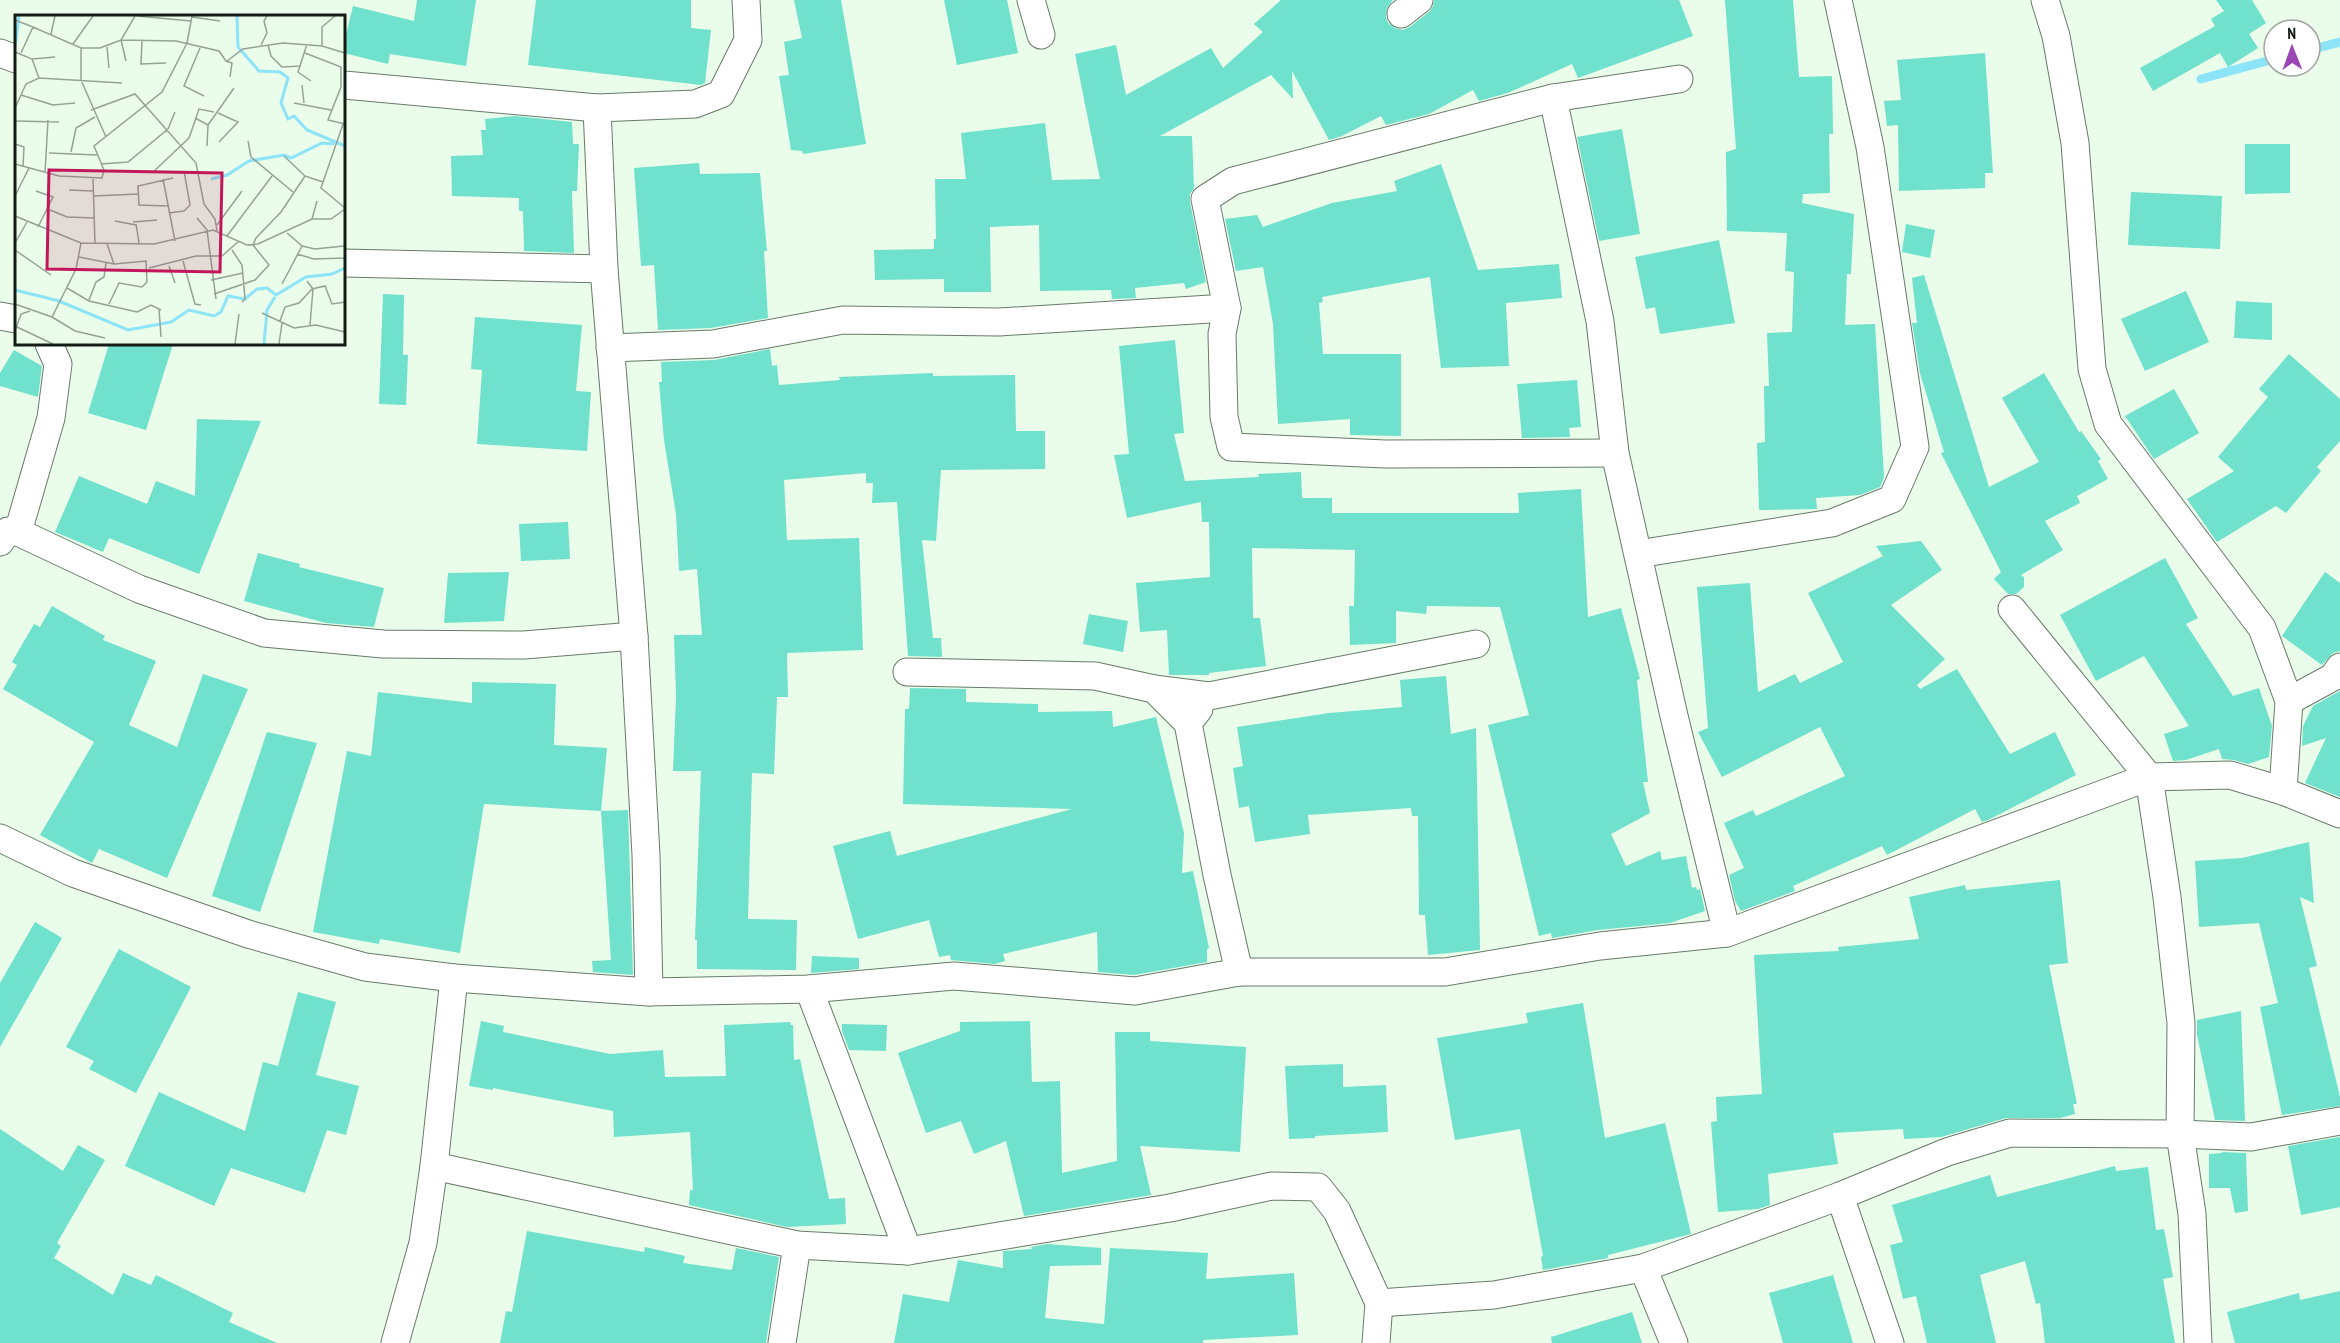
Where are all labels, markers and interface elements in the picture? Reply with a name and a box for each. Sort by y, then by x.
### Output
inset map [15,15,345,345]
north arrow [2262,18,2322,78]
text: N [2287,23,2296,43]

